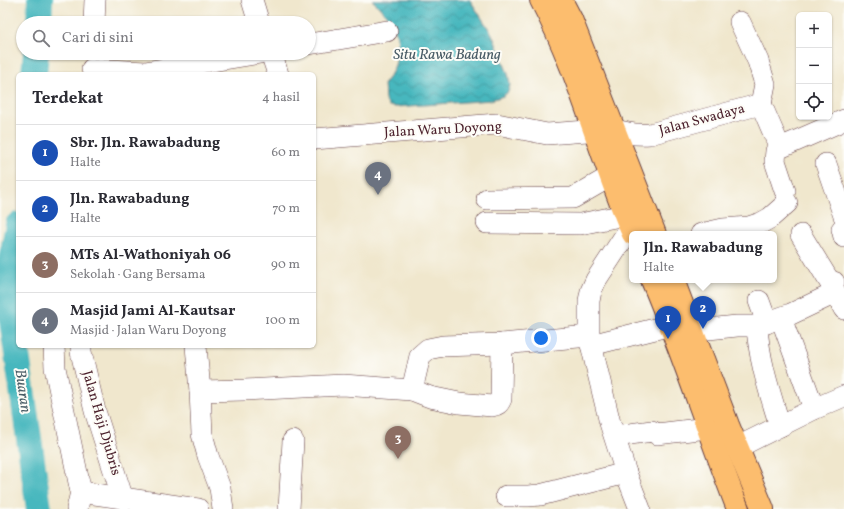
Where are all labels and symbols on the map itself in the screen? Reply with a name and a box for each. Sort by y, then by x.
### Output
water label: Situ Rawa Badung [393,45,501,66]
street label: Jalan Swadaya [657,99,747,141]
street label: Jalan Waru Doyong [384,117,502,143]
pin: 4 [365,162,391,195]
pin: 2 [690,296,716,329]
pin: 1 [655,306,681,339]
your location [531,328,551,348]
water label: Buaran [9,368,35,414]
street label: Jalan Haji Djubris [77,368,125,478]
pin: 3 [385,426,411,459]

